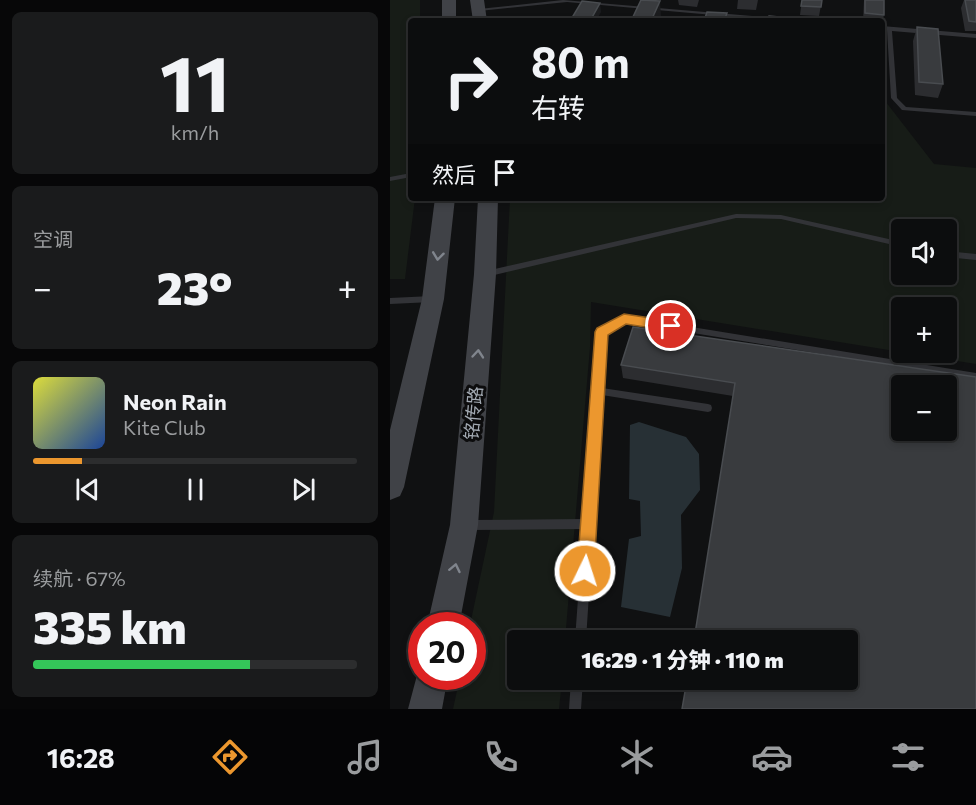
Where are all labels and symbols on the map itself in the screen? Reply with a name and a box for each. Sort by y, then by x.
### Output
one-way arrow [432,252,445,261]
pin [645,300,696,351]
one-way arrow [471,349,484,358]
street label: 铭传路 [460,385,486,441]
position arrow [553,539,617,603]
one-way arrow [448,564,461,574]
speed limit sign: 20 [408,612,486,690]

